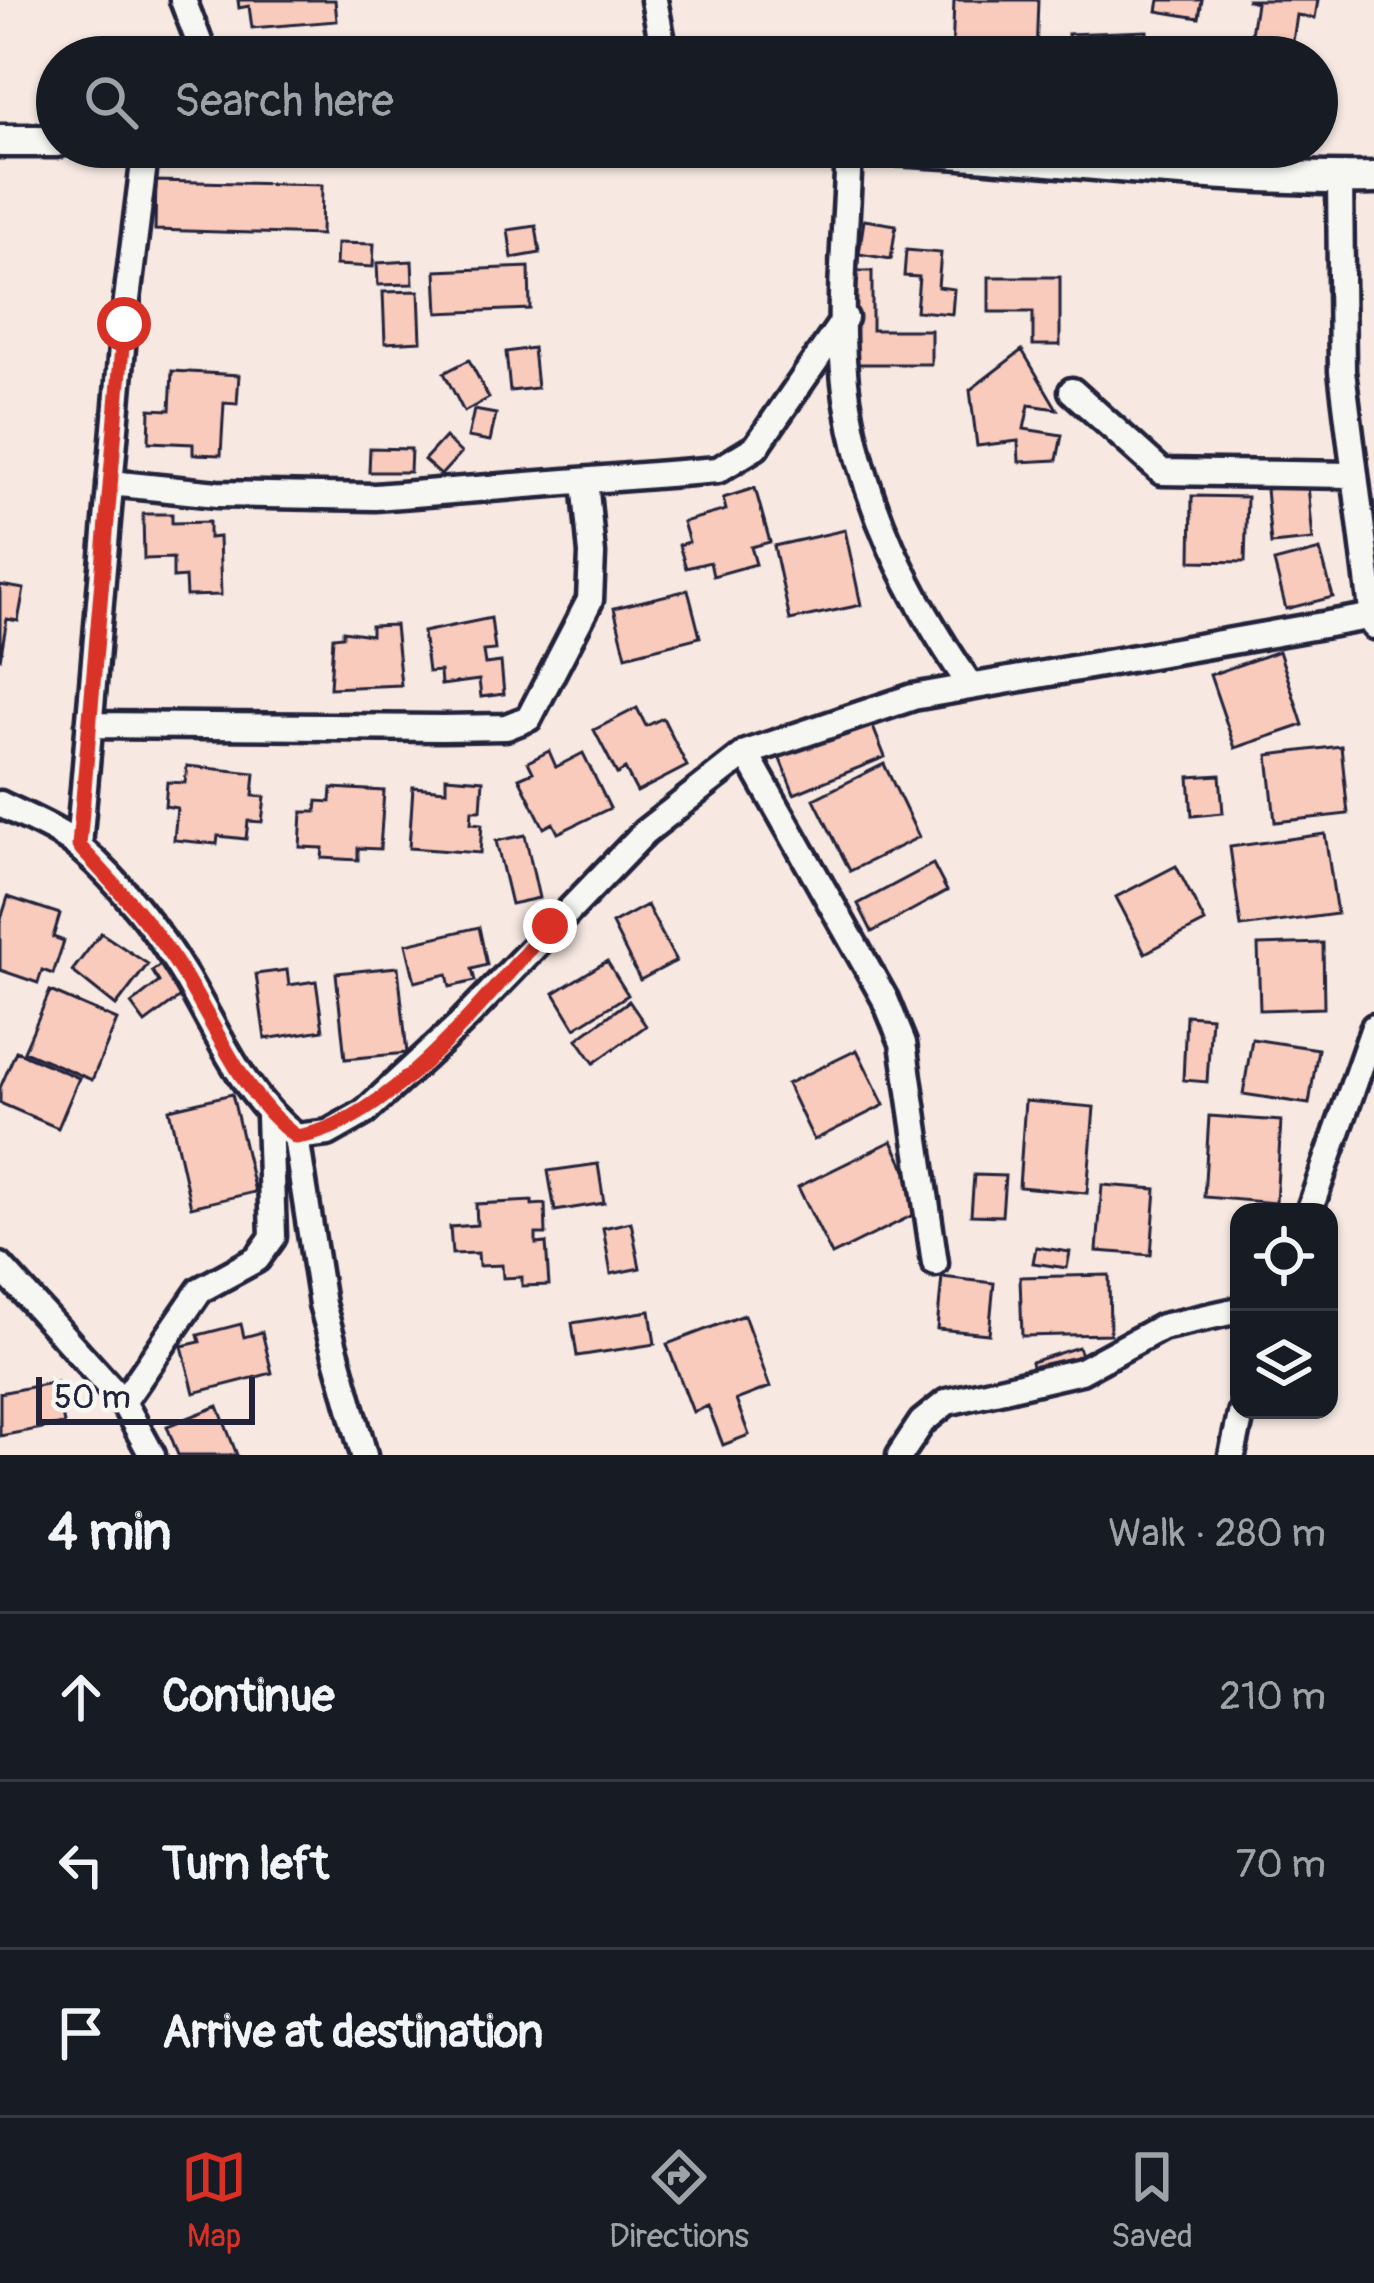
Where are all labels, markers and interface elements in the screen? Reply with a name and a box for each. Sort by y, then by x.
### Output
search box [36,36,1338,168]
icon: search [78,69,144,135]
text: Search here [174,74,394,130]
route start [97,297,151,351]
route end [523,899,577,953]
map controls [1230,1203,1338,1419]
button: locate [1230,1203,1338,1311]
button: layers [1230,1311,1338,1419]
scale bar [36,1371,255,1424]
text: 50 m [54,1377,131,1418]
text: 4 min [48,1501,171,1565]
text: Walk · 280 m [1108,1509,1326,1558]
icon: ahead [48,1664,114,1730]
text: Continue [162,1669,335,1725]
text: 210 m [1219,1672,1326,1721]
icon: left [48,1832,114,1898]
text: Turn left [162,1837,329,1893]
text: 70 m [1236,1840,1326,1889]
icon: arrive [48,2000,114,2066]
text: Arrive at destination [162,2005,543,2061]
tab: Map [181,2144,247,2257]
tab: Directions [609,2144,749,2257]
tab: Saved [1111,2144,1193,2257]

